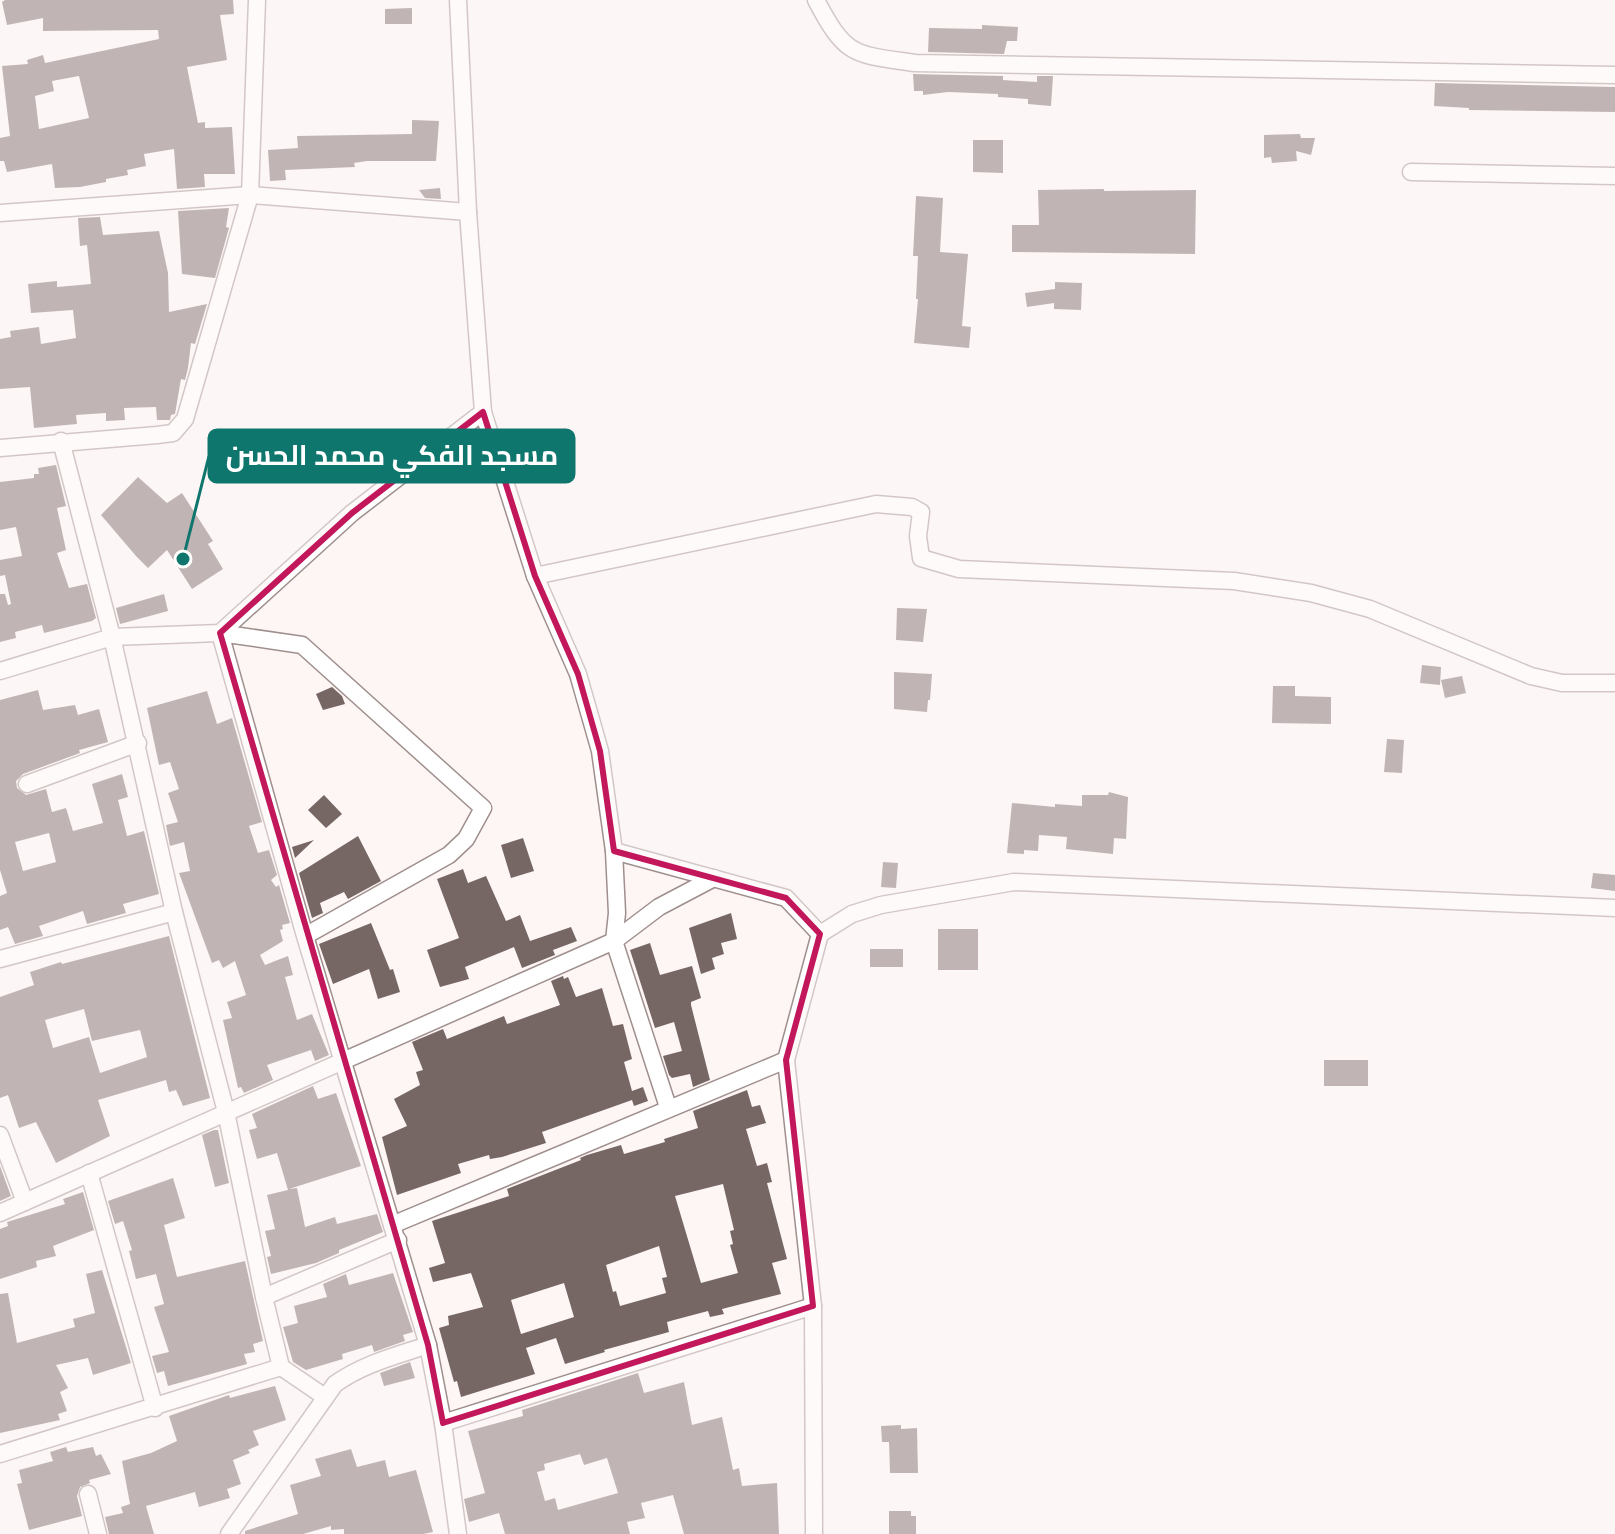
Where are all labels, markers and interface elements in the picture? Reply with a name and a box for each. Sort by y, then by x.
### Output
callout: مسجد الفكي محمد الحسن [209,430,574,482]
text: مسجد الفكي محمد الحسن [226,439,558,478]

